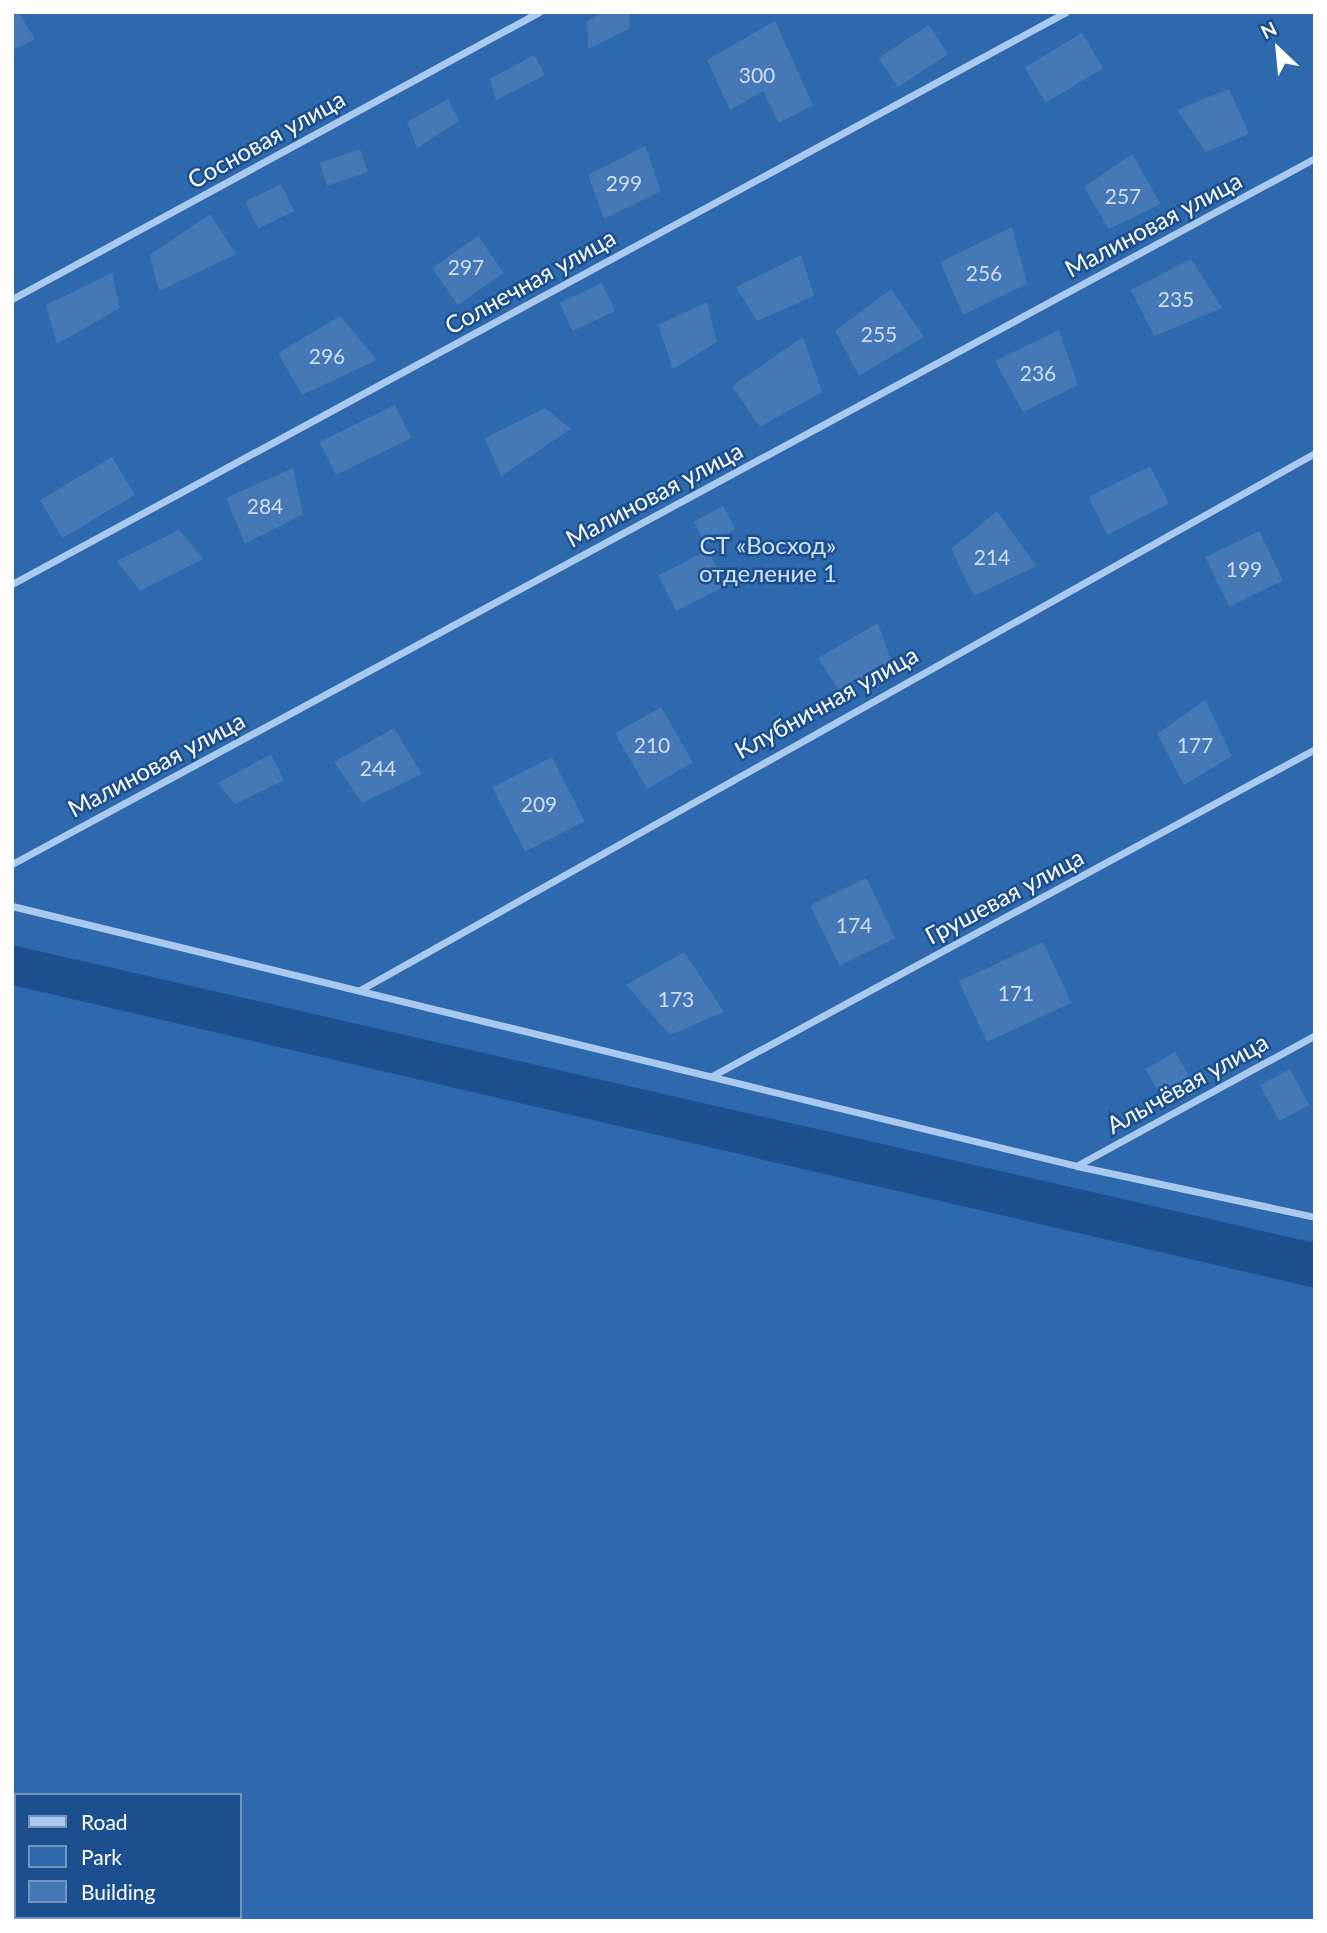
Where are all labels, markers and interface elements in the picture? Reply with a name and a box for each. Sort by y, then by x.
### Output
north arrow [1243,14,1313,84]
text: N [1257,16,1280,43]
house number: 300 [739,62,775,88]
street label: Сосновая улица [182,84,350,194]
street label: Малиновая улица [1060,165,1246,283]
house number: 299 [606,170,642,196]
house number: 257 [1105,183,1141,209]
street label: Солнечная улица [440,222,620,340]
house number: 297 [448,254,484,280]
house number: 256 [966,260,1002,286]
house number: 235 [1158,286,1194,312]
house number: 255 [861,321,897,347]
house number: 296 [309,343,345,369]
house number: 236 [1020,360,1056,386]
street label: Малиновая улица [561,435,747,553]
house number: 284 [247,493,283,519]
park label: СТ «Восход» отделение 1 [699,531,837,587]
house number: 214 [974,544,1010,570]
house number: 199 [1226,556,1262,582]
street label: Клубничная улица [729,640,923,764]
street label: Малиновая улица [63,705,249,823]
house number: 210 [634,732,670,758]
house number: 177 [1177,732,1213,758]
house number: 244 [360,755,396,781]
house number: 209 [521,791,557,817]
street label: Грушевая улица [920,842,1088,950]
house number: 174 [836,912,872,938]
house number: 171 [998,980,1034,1006]
house number: 173 [658,986,694,1012]
street label: Алычёвая улица [1101,1027,1273,1139]
legend [14,1793,242,1919]
text: Road [81,1809,128,1834]
text: Park [81,1844,122,1869]
text: Building [81,1879,156,1904]

